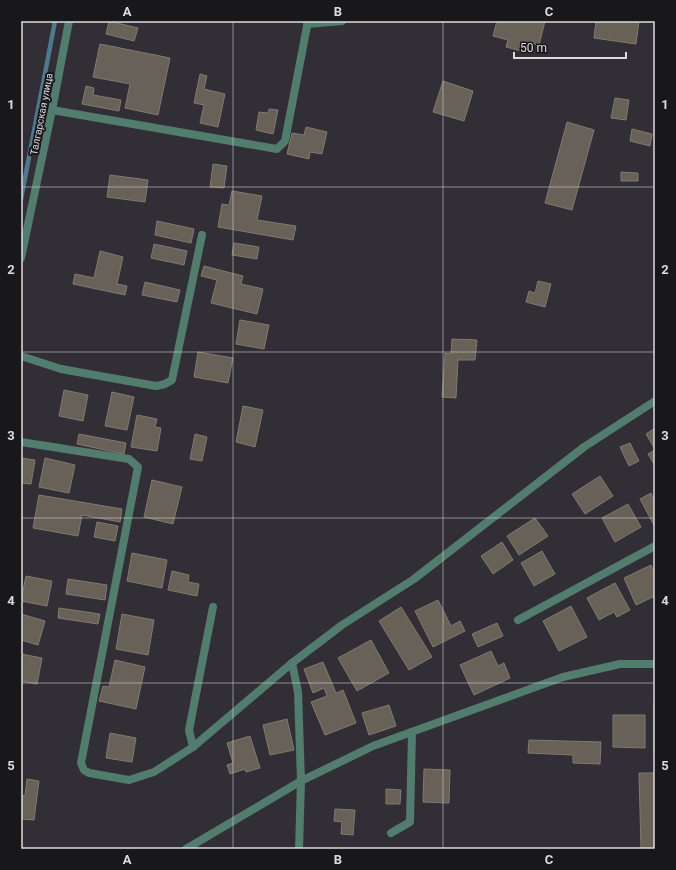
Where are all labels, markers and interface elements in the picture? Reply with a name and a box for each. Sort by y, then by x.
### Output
text: A [123,4,132,19]
text: B [334,4,342,19]
text: C [545,4,554,19]
scale bar [514,34,626,60]
text: 50 m [520,41,547,55]
street label: Талгарская улица [28,72,55,156]
text: 1 [7,97,15,112]
text: 1 [661,97,669,112]
text: 2 [7,262,15,277]
text: 2 [661,262,669,277]
text: 3 [7,428,15,443]
text: 3 [661,428,669,443]
text: 4 [7,593,15,608]
text: 4 [661,593,669,608]
text: 5 [7,758,15,773]
text: 5 [661,758,669,773]
text: A [123,852,132,867]
text: B [334,852,342,867]
text: C [545,852,554,867]

